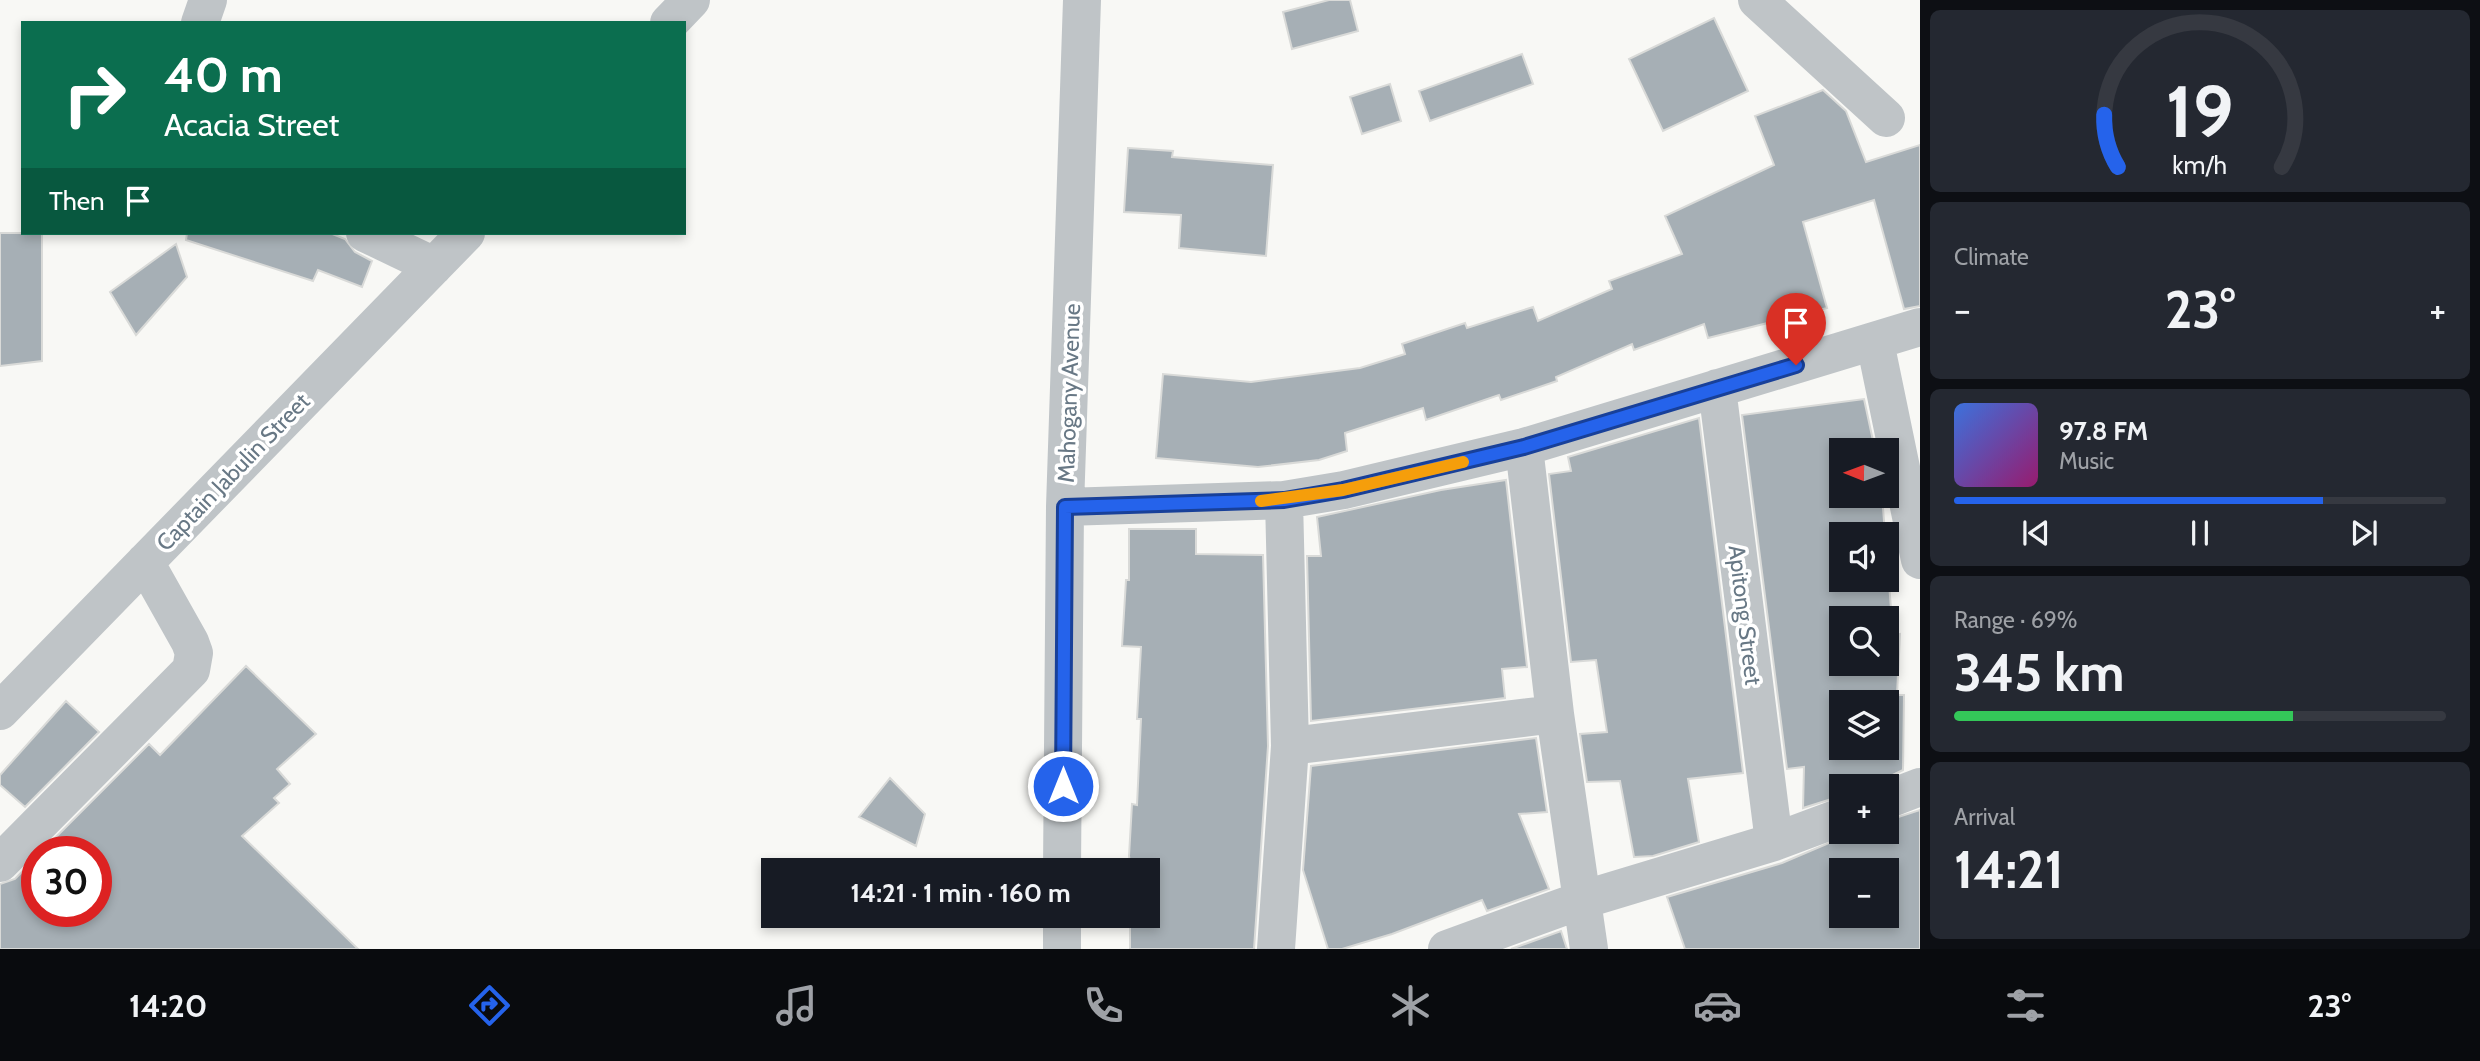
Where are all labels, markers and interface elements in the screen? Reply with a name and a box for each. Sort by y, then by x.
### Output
text: 40 m [164,45,283,104]
icon: right [49,49,140,140]
text: 19 [2166,67,2234,155]
text: Acacia Street [164,105,339,144]
text: km/h [2173,150,2227,180]
icon: arrive [119,182,157,220]
text: Then [49,185,105,217]
text: Climate [1954,243,2029,271]
text: 23° [2165,278,2235,341]
text: − [1954,286,1971,333]
text: + [2429,286,2446,333]
pin [1766,293,1826,365]
street label: Mahogany Avenue [1052,303,1086,483]
icon: arrive [1777,304,1815,342]
street label: Captain Jabulin Street [151,387,316,557]
text: 97.8 FM [2059,415,2148,447]
north arrow [1829,438,1899,508]
map controls [1829,438,1899,928]
text: Music [2059,447,2114,475]
icon: previous [2017,514,2055,552]
icon: pause [2181,514,2219,552]
icon: next [2345,514,2383,552]
button: sound [1829,522,1899,592]
street label: Apitong Street [1723,543,1768,687]
button: search [1829,606,1899,676]
text: Range · 69% [1954,606,2078,634]
text: 345 km [1954,641,2124,704]
button: layers [1829,690,1899,760]
position arrow [1026,749,1100,823]
button: + [1829,774,1899,844]
text: Arrival [1954,803,2015,831]
speed limit sign: 30 [21,836,112,927]
text: 14:21 [1954,838,2064,901]
button: − [1829,858,1899,928]
text: 14:21 · 1 min · 160 m [851,877,1070,909]
icon: directions [465,981,514,1030]
icon: music [772,981,821,1030]
icon: phone [1079,981,1128,1030]
icon: climate [1386,981,1435,1030]
icon: car [1693,981,1742,1030]
icon: filters [2001,981,2050,1030]
text: 14:20 [129,986,207,1025]
text: 23° [2308,986,2351,1025]

